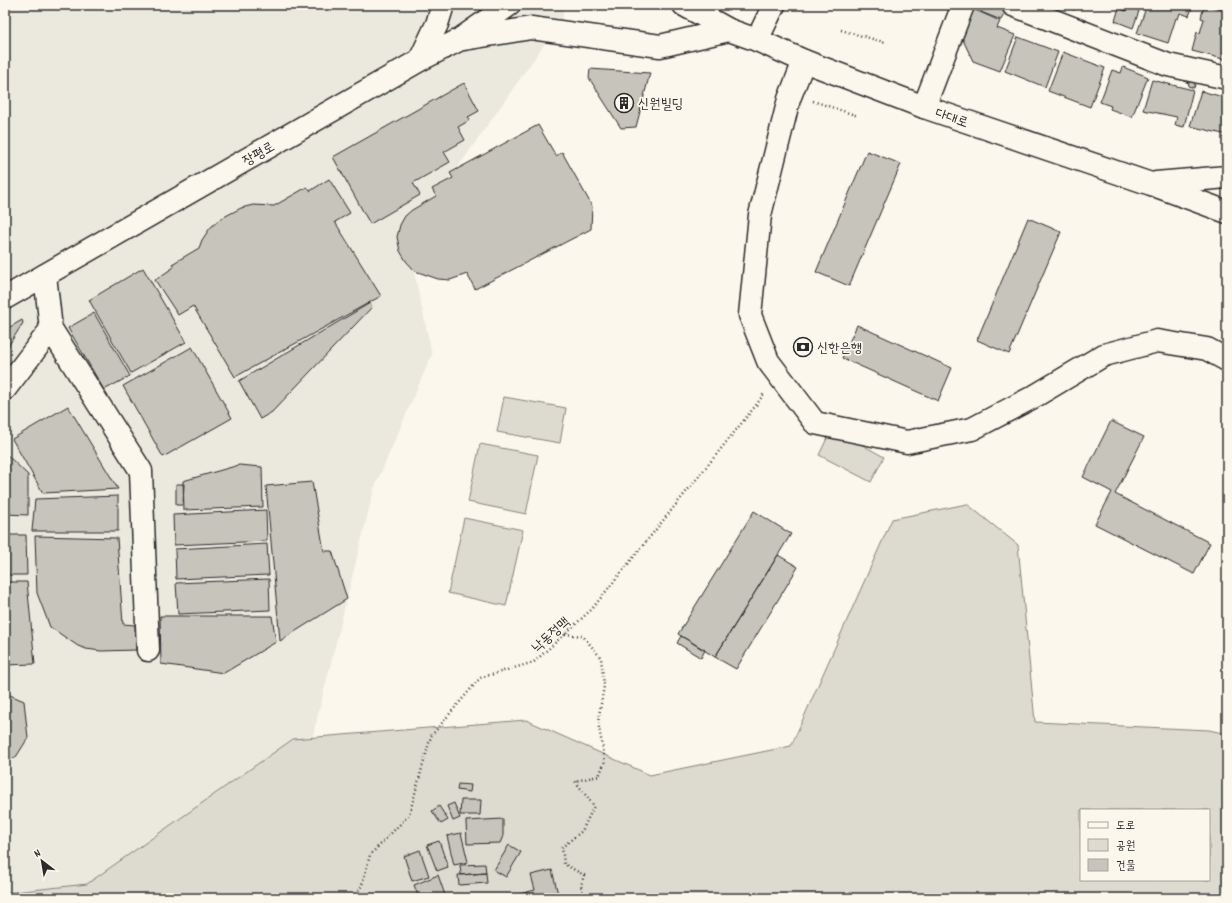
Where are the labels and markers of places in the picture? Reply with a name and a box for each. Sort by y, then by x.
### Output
building icon: 신원빌딩 [613,92,635,114]
place label: 신원빌딩 [638,95,683,115]
bank icon: 신한은행 [792,336,814,358]
place label: 신한은행 [817,339,862,359]

